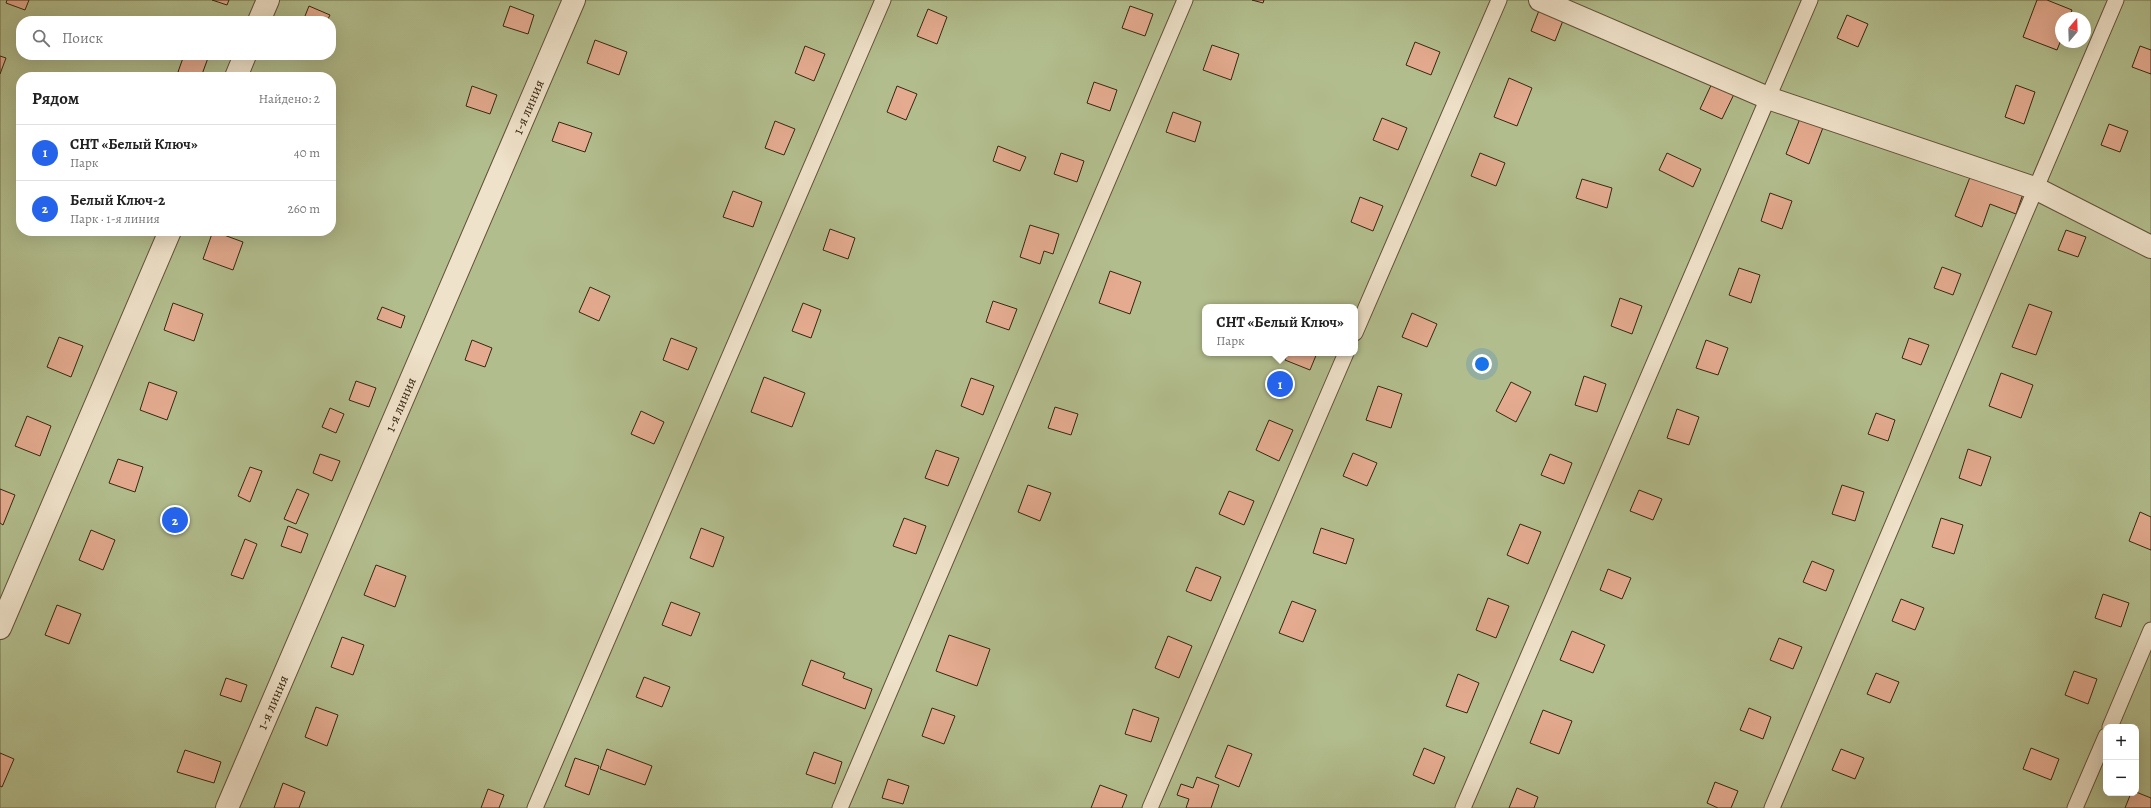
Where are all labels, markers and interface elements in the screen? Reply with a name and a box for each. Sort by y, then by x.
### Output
north arrow [2055,12,2091,48]
search box [16,16,336,60]
icon: search [30,27,52,49]
text: Поиск [62,28,103,48]
street label: 1-я линия [508,76,548,137]
text: Рядом [32,87,79,110]
text: Найдено: 2 [259,90,320,107]
text: СНТ «Белый Ключ» [70,134,198,154]
text: 1 [43,144,47,161]
text: 40 m [294,144,320,161]
text: Парк [70,154,99,171]
text: Белый Ключ-2 [70,190,165,210]
text: 2 [42,200,48,217]
text: 260 m [287,200,320,217]
text: Парк · 1-я линия [70,210,160,227]
popup [1202,304,1358,356]
text: СНТ «Белый Ключ» [1216,312,1344,332]
text: Парк [1216,332,1245,349]
your location [1472,354,1492,374]
pin: 1 [1267,369,1293,399]
street label: 1-я линия [380,374,420,435]
pin: 2 [162,505,188,535]
street label: 1-я линия [252,672,293,733]
map controls [2103,724,2139,796]
button: + [2103,724,2139,760]
button: − [2103,760,2139,796]

